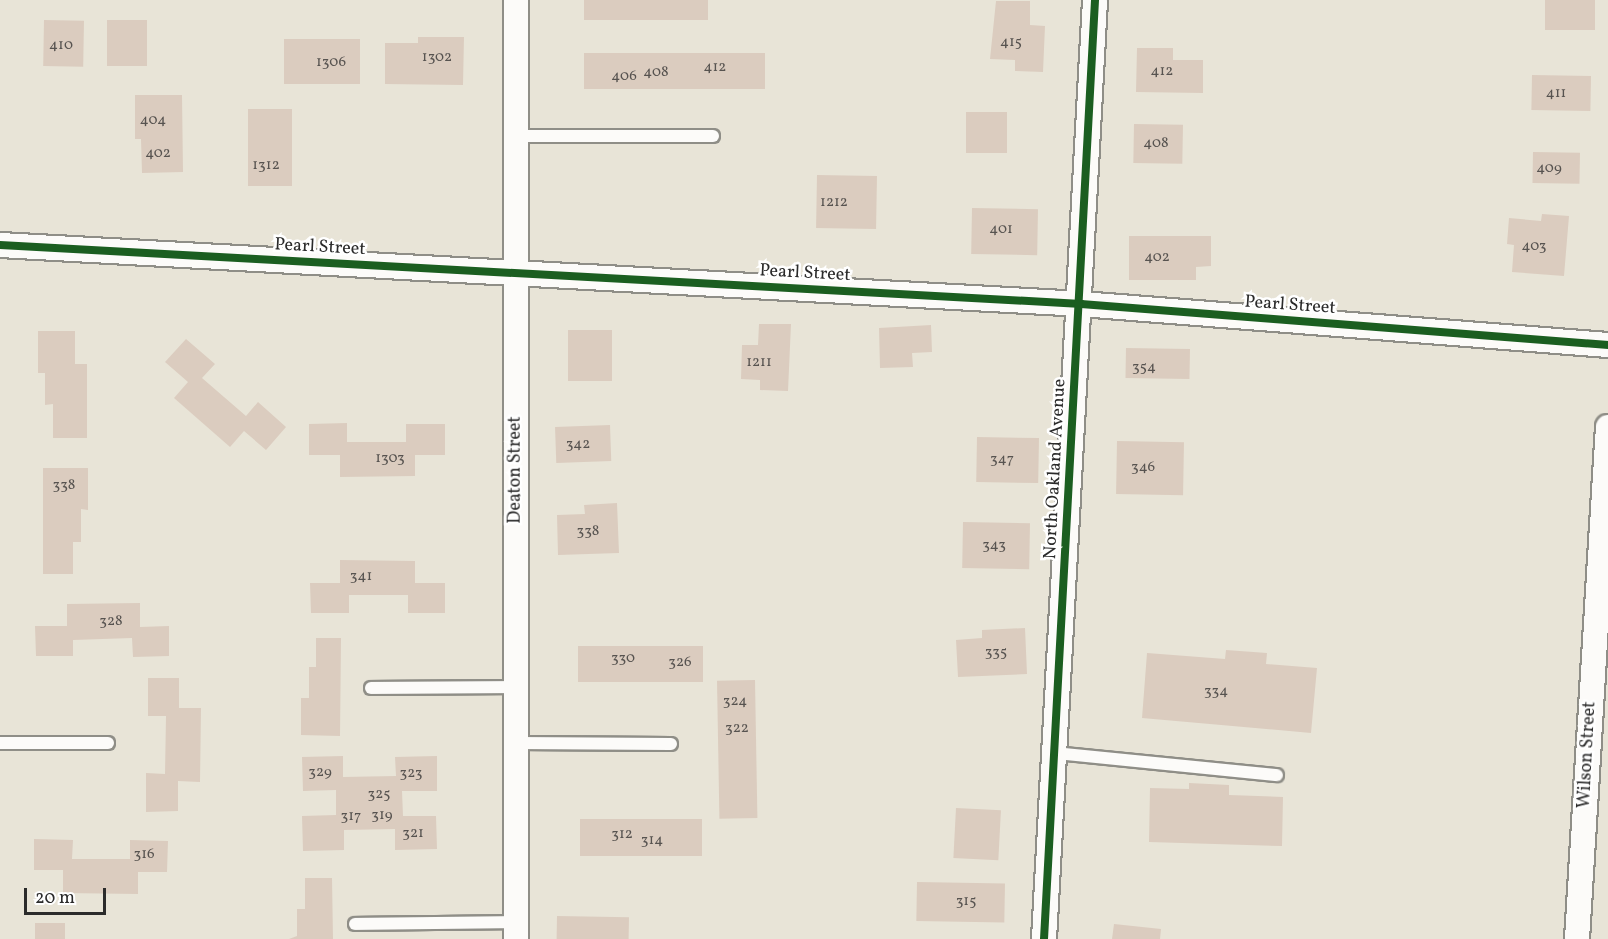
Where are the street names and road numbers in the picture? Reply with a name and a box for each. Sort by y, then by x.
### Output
street label: Pearl Street [274,235,366,261]
street label: Pearl Street [759,261,851,287]
street label: Pearl Street [1244,292,1336,320]
street label: North Oakland Avenue [1040,378,1072,560]
street label: Deaton Street [505,416,527,524]
street label: Wilson Street [1574,701,1602,809]

